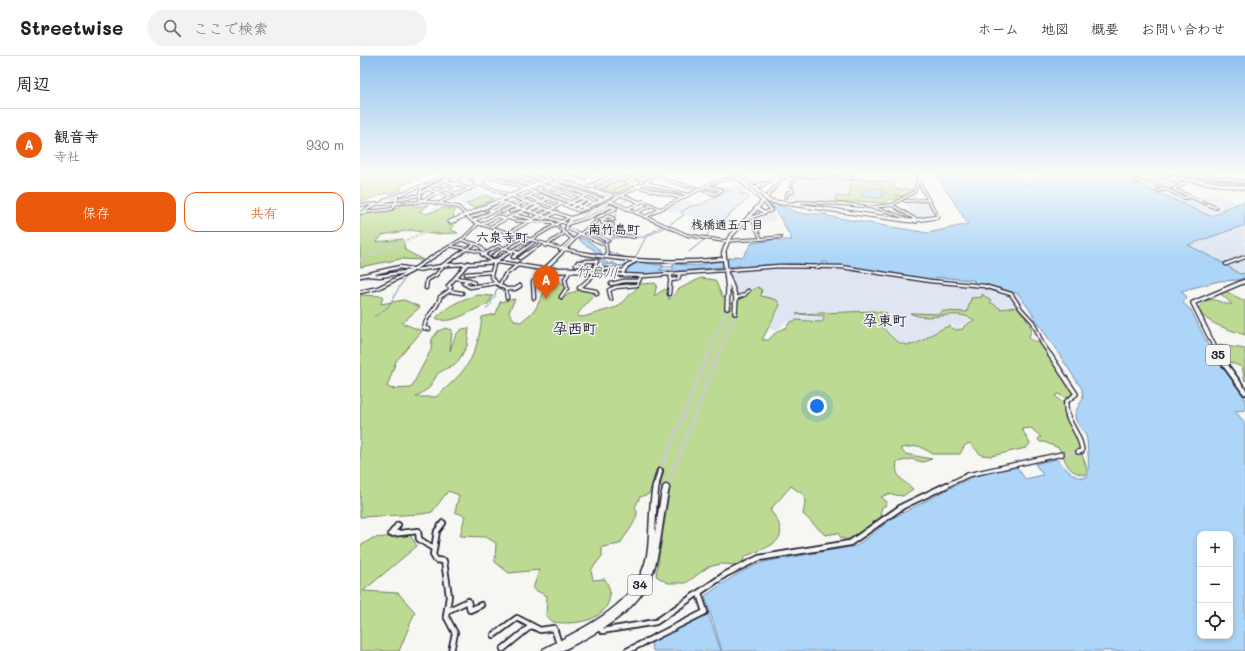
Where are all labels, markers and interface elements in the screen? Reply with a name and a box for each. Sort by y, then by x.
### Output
search box [147,10,427,46]
text: Streetwise [20,15,123,40]
icon: search [161,17,183,39]
text: ここで検索 [193,18,268,38]
text: ホーム [978,19,1019,38]
text: 地図 [1041,19,1069,38]
text: 概要 [1091,19,1119,38]
text: お問い合わせ [1141,19,1225,38]
text: 周辺 [16,72,50,94]
text: 観音寺 [54,126,99,146]
text: A [24,136,34,153]
text: 930 m [306,136,344,153]
text: 寺社 [54,147,80,164]
button: 保存 [16,192,176,232]
button: 共有 [184,192,344,232]
district label: 桟橋通五丁目 [691,216,763,232]
district label: 南竹島町 [588,220,640,237]
district label: 六泉寺町 [476,228,528,245]
water label: 竹島川 [576,261,618,282]
pin: A [533,266,559,299]
district label: 孕東町 [862,310,908,330]
district label: 孕西町 [552,318,598,338]
road number: 35 [1206,345,1230,365]
your location [807,396,827,416]
map controls [1197,531,1233,639]
button: + [1197,531,1233,567]
button: − [1197,567,1233,603]
road number: 34 [628,575,652,595]
button: locate [1197,603,1233,639]

